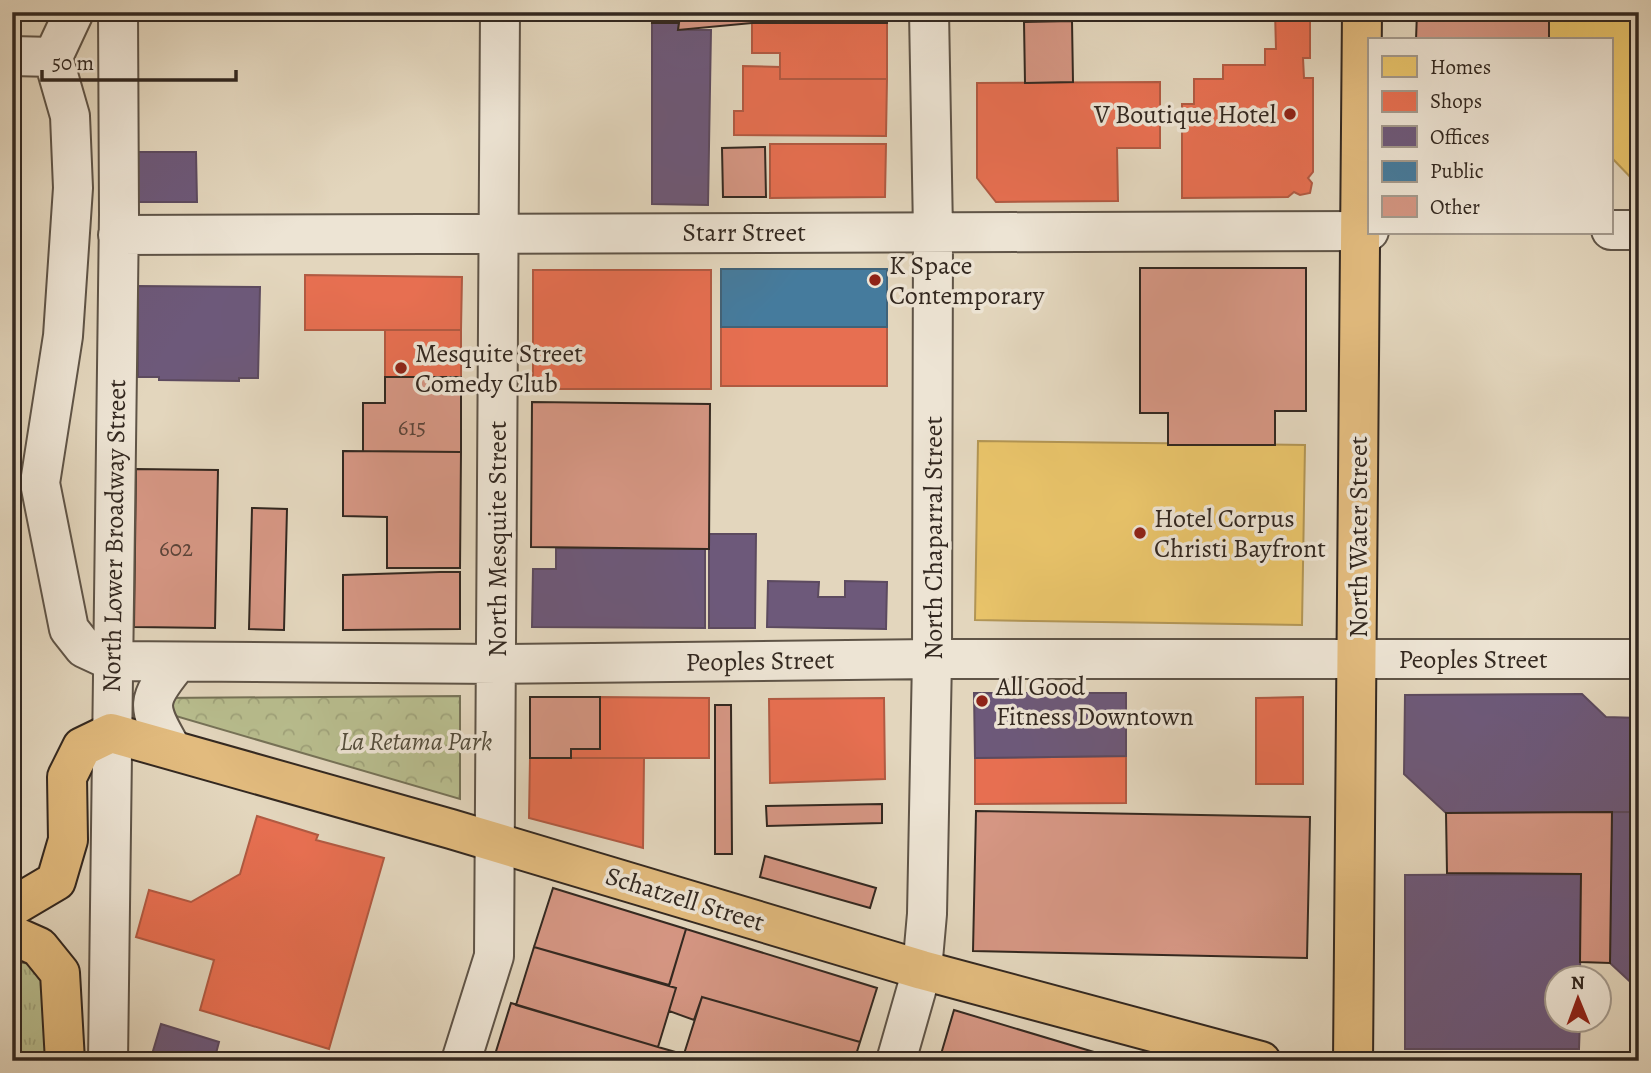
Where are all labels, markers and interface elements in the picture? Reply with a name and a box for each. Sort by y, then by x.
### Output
scale bar [42,38,236,82]
legend [1368,38,1612,234]
text: 50 m [52,49,94,77]
text: Homes [1430,53,1491,81]
text: Shops [1430,87,1482,115]
place label: V Boutique Hotel [1093,97,1276,132]
marker: V Boutique Hotel [1282,106,1298,122]
text: Offices [1430,123,1490,151]
text: Public [1430,157,1484,185]
text: Other [1430,193,1480,221]
street label: Starr Street [682,215,806,250]
place label: K Space Contemporary [889,248,1045,313]
marker: K Space Contemporary [867,272,883,288]
place label: Mesquite Street Comedy Club [415,336,583,401]
marker: Mesquite Street Comedy Club [393,360,409,376]
street label: North Lower Broadway Street [94,379,134,693]
house number: 615 [398,412,426,443]
street label: North Chaparral Street [916,416,951,660]
street label: North Mesquite Street [480,420,515,657]
street label: North Water Street [1341,435,1376,638]
place label: Hotel Corpus Christi Bayfront [1154,501,1326,566]
marker: Hotel Corpus Christi Bayfront [1132,525,1148,541]
house number: 602 [159,533,193,564]
street label: Peoples Street [685,642,835,680]
street label: Peoples Street [1398,642,1548,677]
place label: All Good Fitness Downtown [995,669,1194,734]
marker: All Good Fitness Downtown [974,693,990,709]
park label: La Retama Park [340,724,492,759]
street label: Schatzell Street [601,858,769,940]
north arrow [1542,964,1612,1034]
text: N [1571,970,1585,996]

